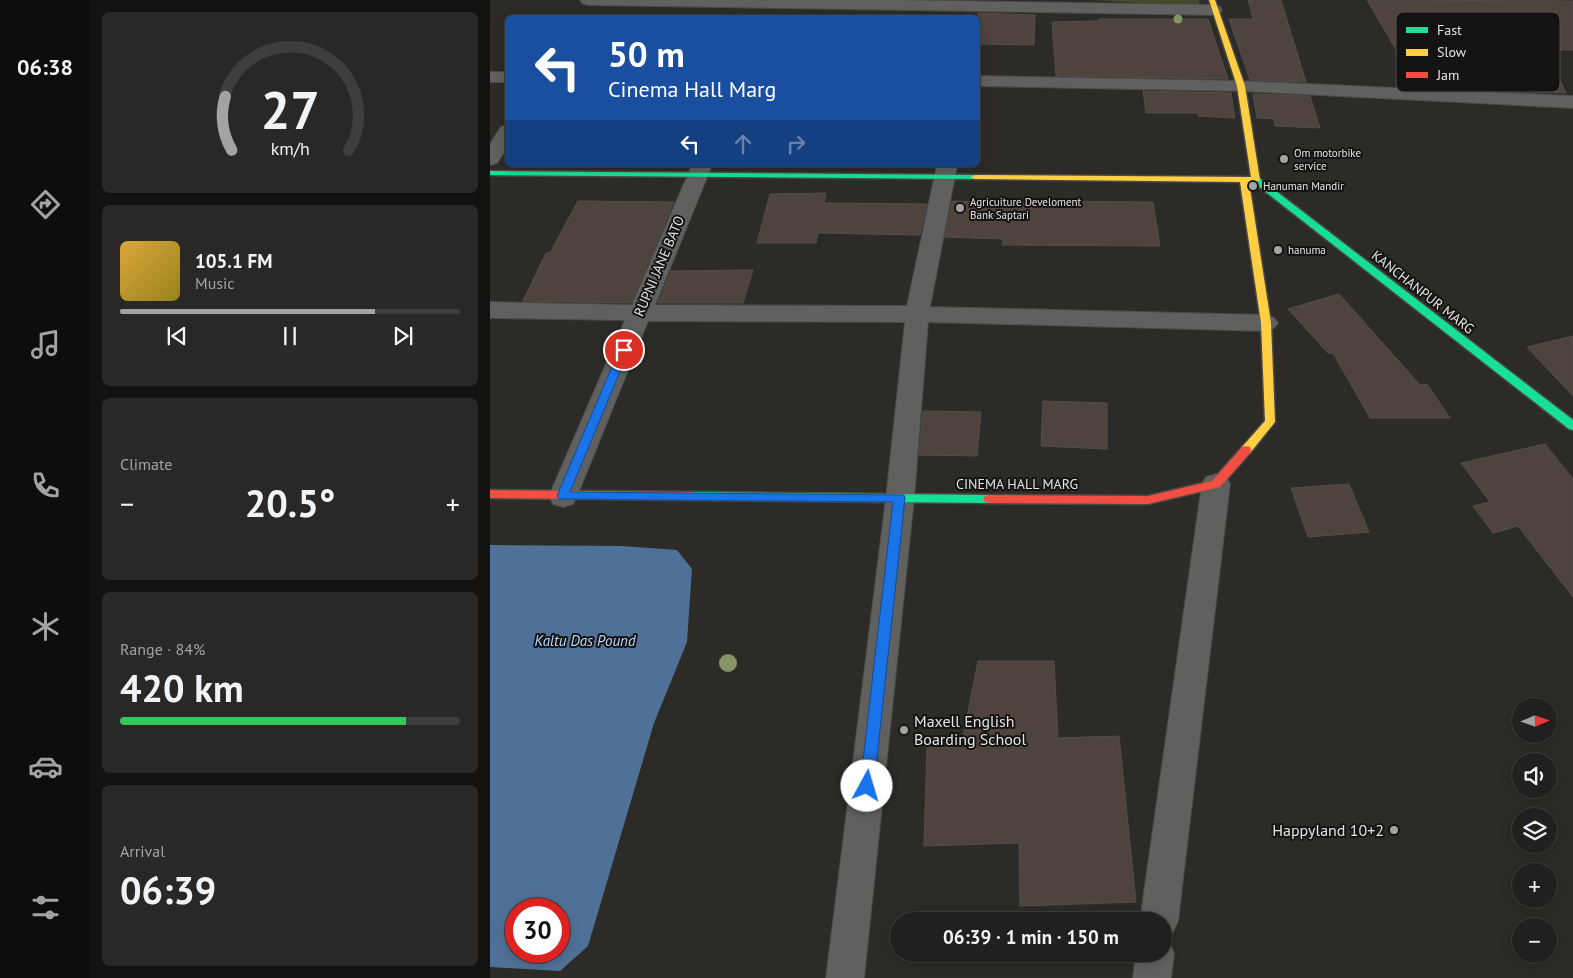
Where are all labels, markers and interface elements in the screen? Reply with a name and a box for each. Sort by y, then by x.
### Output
legend [1396,12,1560,92]
text: Fast [1437,21,1462,39]
text: 50 m [608,31,685,77]
icon: left [525,35,590,100]
text: Slow [1437,43,1467,61]
text: 06:38 [17,53,73,81]
text: Jam [1436,66,1459,84]
text: Cinema Hall Marg [608,75,776,103]
text: 27 [261,76,319,143]
icon: left [676,130,704,158]
icon: ahead [729,130,757,158]
icon: right [782,130,810,158]
text: km/h [270,137,310,160]
place label: Om motorbike service [1294,146,1361,173]
marker: Om motorbike service [1278,153,1290,165]
place label: Hanuman Mandir [1263,179,1344,193]
marker: Hanuman Mandir [1247,180,1259,192]
icon: directions [28,187,63,222]
place label: Agricuiture Develoment Bank Saptari [970,195,1082,222]
marker: Agricuiture Develoment Bank Saptari [954,202,966,214]
street label: RUPNI JANE BATO [630,213,688,319]
place label: hanuma [1288,243,1326,257]
marker: hanuma [1272,244,1284,256]
street label: KANCHANPUR MARG [1368,246,1478,338]
text: 105.1 FM [195,249,272,273]
text: Music [195,273,235,293]
icon: previous [163,322,191,350]
icon: pause [276,322,304,350]
icon: next [389,322,417,350]
icon: music [28,327,63,362]
pin [603,329,645,371]
icon: arrive [610,336,638,364]
text: Climate [120,454,172,474]
icon: phone [28,468,63,503]
street label: CINEMA HALL MARG [956,475,1078,493]
text: 20.5° [245,478,335,527]
text: − [120,485,134,522]
text: + [446,485,460,522]
icon: climate [28,609,63,644]
water label: Kaltu Das Pound [534,631,636,650]
text: Range · 84% [120,639,205,659]
text: 420 km [120,663,244,712]
north arrow [1512,698,1558,742]
map controls [1512,698,1557,963]
place label: Maxell English Boarding School [914,711,1026,749]
marker: Maxell English Boarding School [898,724,910,736]
icon: car [28,749,63,784]
button: sound [1512,753,1557,798]
position arrow [840,759,892,811]
button: layers [1512,808,1557,853]
place label: Happyland 10+2 [1272,820,1384,840]
marker: Happyland 10+2 [1388,824,1400,836]
text: Arrival [120,841,165,861]
button: + [1512,863,1557,908]
text: 06:39 [120,865,216,914]
icon: filters [28,890,63,925]
speed limit sign: 30 [505,898,570,963]
button: − [1512,918,1557,963]
text: 06:39 · 1 min · 150 m [943,925,1119,949]

